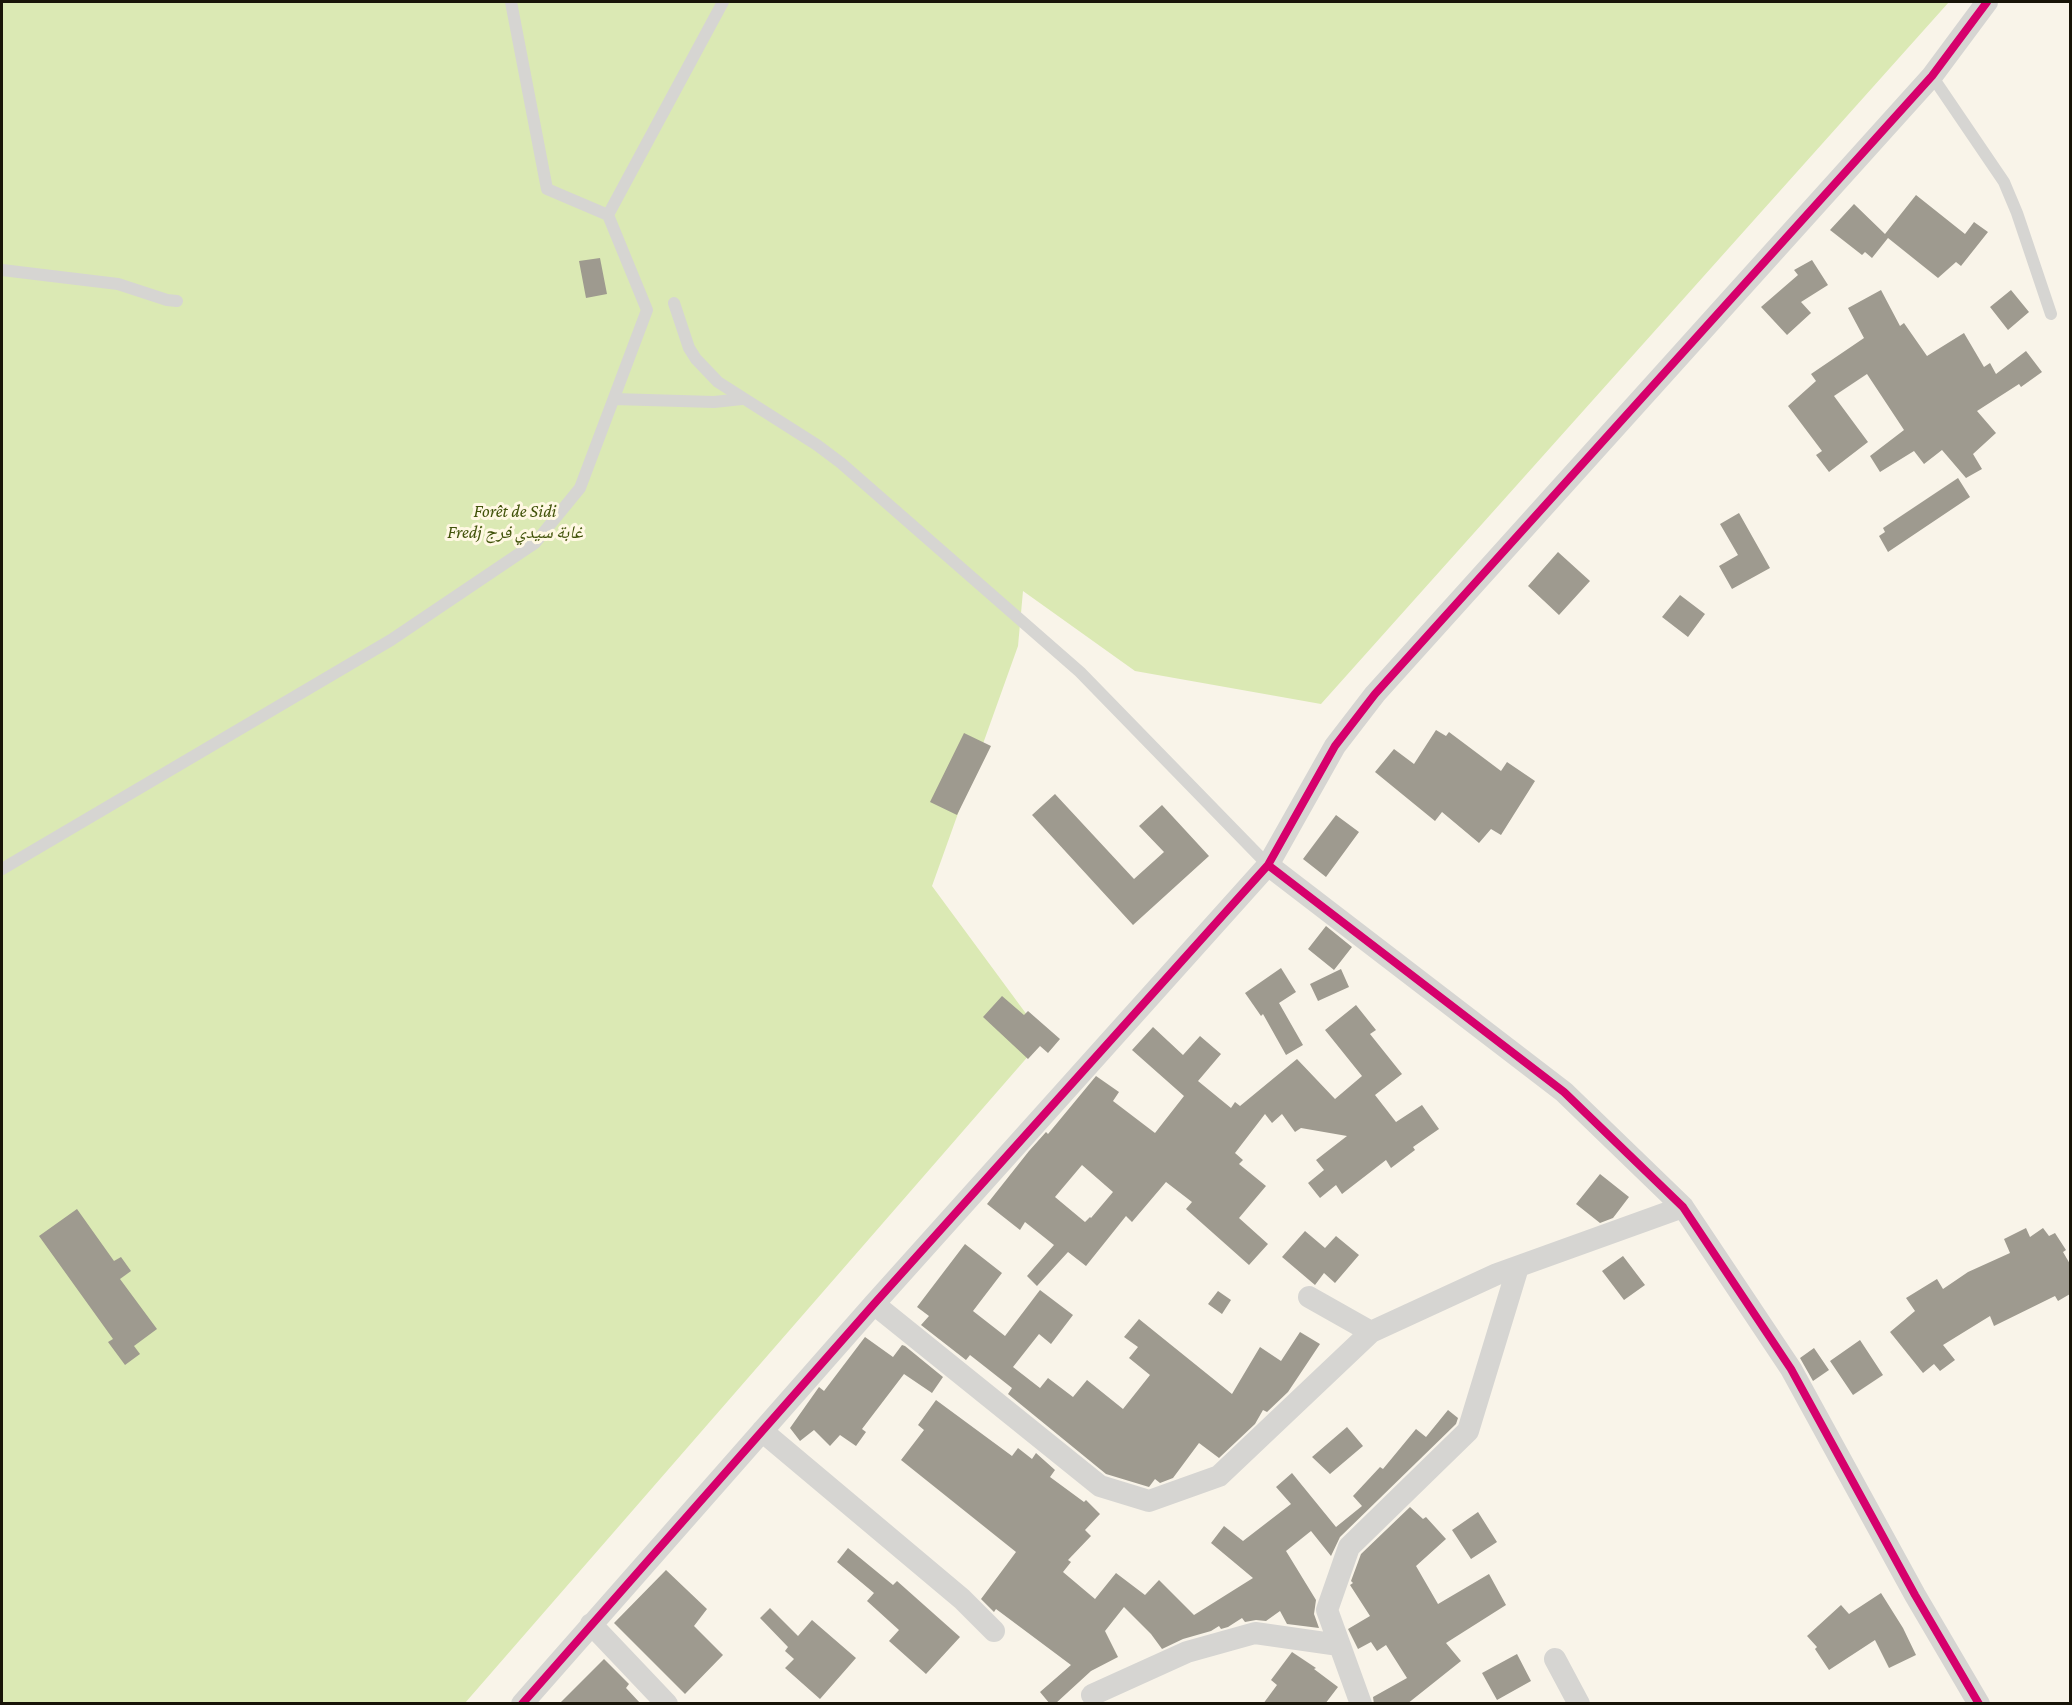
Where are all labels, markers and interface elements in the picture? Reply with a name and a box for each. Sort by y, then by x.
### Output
park label: Forêt de Sidi Fredj غابة سيدي فرج [447,500,583,542]

